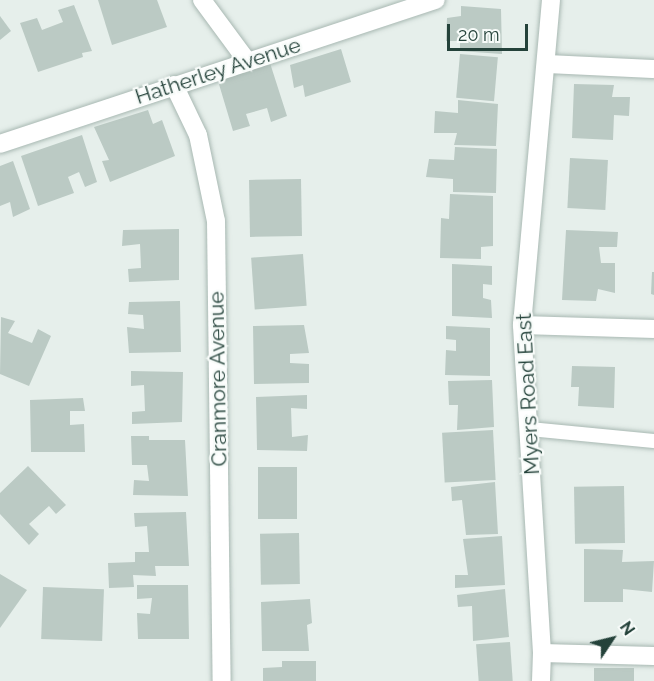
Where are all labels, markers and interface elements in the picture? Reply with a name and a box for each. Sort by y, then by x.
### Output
scale bar [450,12,531,50]
text: 20 m [458,24,500,45]
street label: Hatherley Avenue [131,32,305,110]
street label: Cranmore Avenue [204,291,232,467]
street label: Myers Road East [511,313,545,475]
north arrow [582,609,642,669]
text: N [616,618,638,639]

